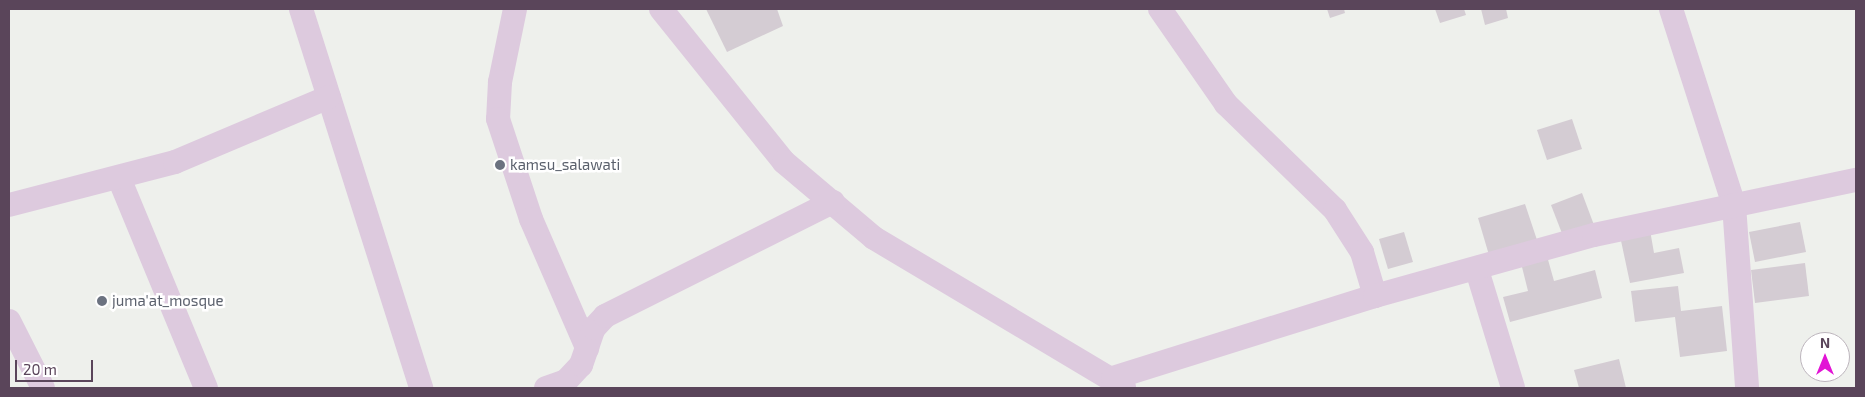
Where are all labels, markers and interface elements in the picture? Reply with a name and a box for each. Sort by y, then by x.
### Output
place label: kamsu_salawati [510,156,620,174]
marker: kamsu_salawati [494,159,506,171]
place label: juma'at_mosque [112,292,224,310]
marker: juma'at_mosque [96,295,108,307]
north arrow [1800,332,1850,382]
text: N [1820,334,1830,351]
scale bar [18,350,95,382]
text: 20 m [23,360,57,378]

